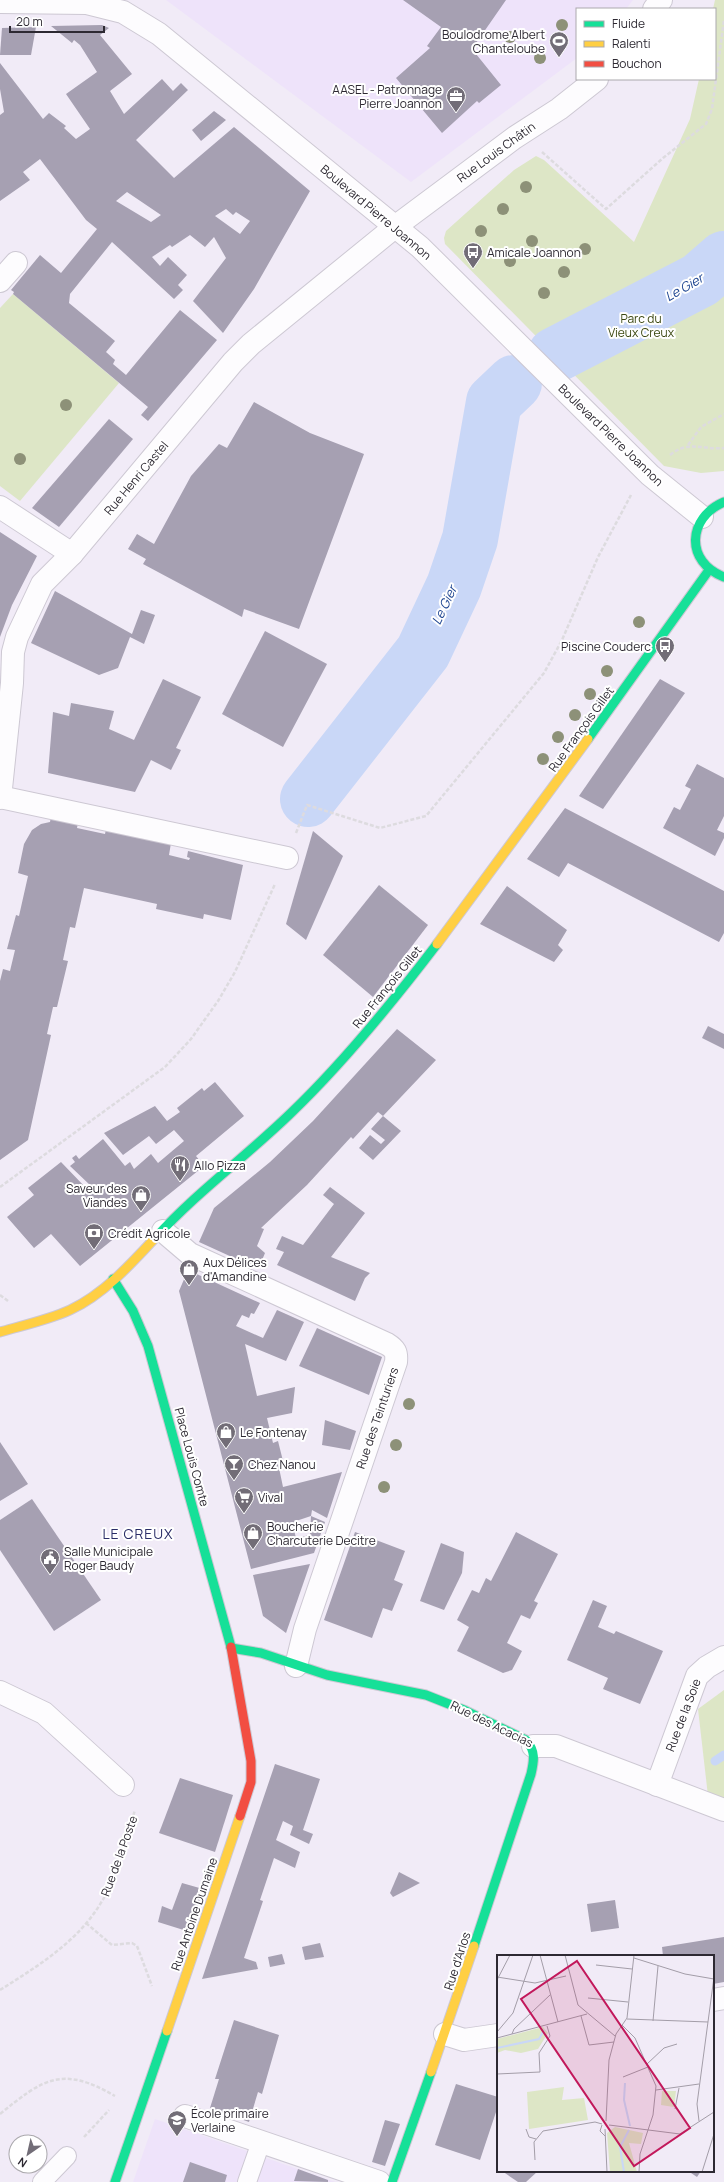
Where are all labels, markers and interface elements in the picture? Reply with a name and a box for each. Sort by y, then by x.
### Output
scale bar [10,8,104,34]
legend [576,8,716,80]
text: 20 m [16,13,43,30]
text: Fluide [612,15,645,32]
place label: Boulodrome Albert Chanteloube [442,26,545,57]
sports icon: Boulodrome Albert Chanteloube [548,30,570,58]
text: Ralenti [612,35,651,52]
text: Bouchon [612,55,662,72]
place label: AASEL - Patronnage Pierre Joannon [332,81,442,112]
office icon: AASEL - Patronnage Pierre Joannon [445,85,467,113]
street label: Rue Louis Châtin [453,118,539,186]
street label: Boulevard Pierre Joannon [317,160,435,264]
bus stop icon: Amicale Joannon [462,241,484,269]
place label: Amicale Joannon [487,244,581,261]
water label: Le Gier [662,268,708,305]
park label: Parc du Vieux Creux [608,310,675,341]
street label: Boulevard Pierre Joannon [555,380,667,490]
street label: Rue Henri Castel [100,437,172,519]
water label: Le Gier [427,580,462,628]
bus stop icon: Piscine Couderc [654,635,676,663]
place label: Piscine Couderc [561,638,651,655]
street label: Rue François Gillet [544,683,618,775]
street label: Rue François Gillet [348,942,426,1032]
restaurant icon: Allo Pizza [169,1154,191,1182]
place label: Allo Pizza [194,1157,246,1174]
place label: Saveur des Viandes [66,1180,127,1211]
shop icon: Saveur des Viandes [130,1184,152,1212]
bank icon: Crédit Agricole [83,1222,105,1250]
place label: Crédit Agricole [108,1225,190,1242]
place label: Aux Délices d'Amandine [203,1254,267,1285]
shop icon: Aux Délices d'Amandine [178,1258,200,1286]
street label: Rue des Teinturiers [352,1365,402,1471]
street label: Place Louis Comte [171,1406,213,1508]
shop icon: Le Fontenay [215,1421,237,1449]
place label: Le Fontenay [240,1424,307,1441]
bar icon: Chez Nanou [223,1453,245,1481]
place label: Chez Nanou [248,1456,316,1473]
supermarket icon: Vival [233,1486,255,1514]
place label: Vival [258,1489,283,1506]
place label: Boucherie Charcuterie Decitre [267,1518,376,1549]
shop icon: Boucherie Charcuterie Decitre [242,1522,264,1550]
district label: LE CREUX [102,1524,174,1543]
place label: Salle Municipale Roger Baudy [64,1543,153,1574]
public building icon: Salle Municipale Roger Baudy [39,1547,61,1575]
street label: Rue de la Soie [661,1676,705,1754]
street label: Rue des Acacias [448,1697,536,1751]
street label: Rue de la Poste [97,1813,141,1899]
street label: Rue Antoine Dumaine [167,1855,221,1973]
street label: Rue d'Arlos [440,1930,474,1992]
inset map [497,1955,714,2172]
place label: École primaire Verlaine [191,2105,269,2136]
school or university icon: École primaire Verlaine [166,2109,188,2137]
north arrow [8,2134,48,2174]
text: N [15,2154,30,2171]

